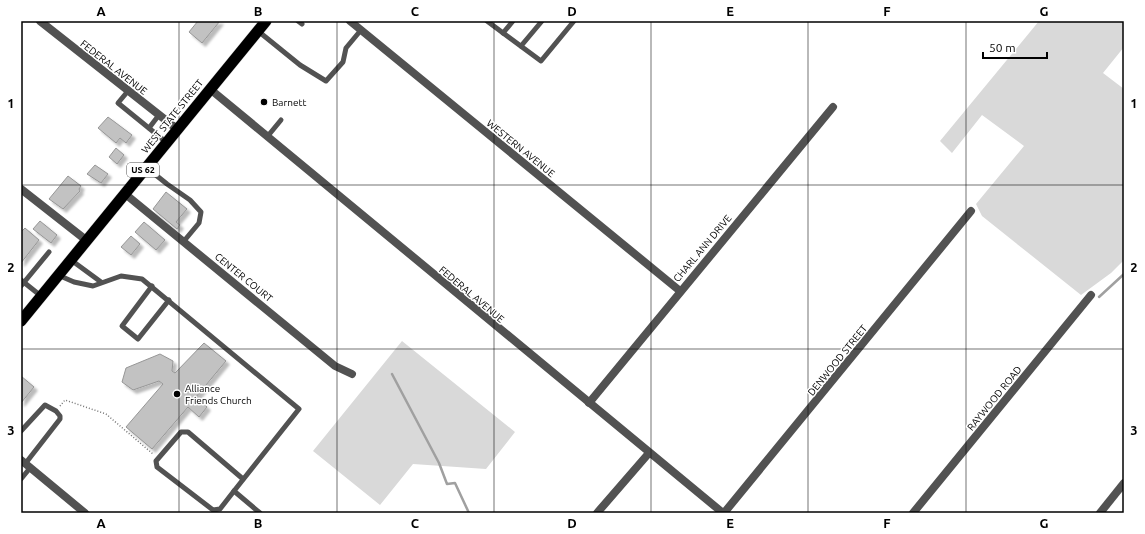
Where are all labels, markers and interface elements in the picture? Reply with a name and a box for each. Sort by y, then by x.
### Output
text: A [96,4,106,18]
text: B [254,4,263,18]
text: C [411,4,420,18]
text: D [567,4,577,18]
text: E [726,4,734,18]
text: F [883,4,891,18]
text: G [1040,4,1049,18]
scale bar [983,34,1047,60]
street label: FEDERAL AVENUE [78,38,149,97]
text: 50 m [989,41,1016,54]
street label: WEST STATE STREET [139,77,206,155]
text: 1 [7,96,15,110]
text: 1 [1130,96,1138,110]
marker: Barnett [259,97,269,107]
place label: Barnett [272,97,306,108]
street label: WESTERN AVENUE [484,118,557,179]
road number: US 62 [127,163,159,177]
street label: CHARL ANN DRIVE [671,212,734,284]
street label: CENTER COURT [213,251,275,304]
text: 2 [7,260,15,274]
text: 2 [1130,260,1138,274]
street label: FEDERAL AVENUE [437,264,507,325]
street label: DENWOOD STREET [806,322,870,398]
street label: RAYWOOD ROAD [965,364,1024,433]
place label: Alliance Friends Church [185,383,252,406]
marker: Alliance Friends Church [172,389,182,399]
text: 3 [7,423,15,437]
text: 3 [1130,423,1138,437]
text: A [96,516,106,530]
text: B [254,516,263,530]
text: C [411,516,420,530]
text: D [567,516,577,530]
text: E [726,516,734,530]
text: F [883,516,891,530]
text: G [1040,516,1049,530]

